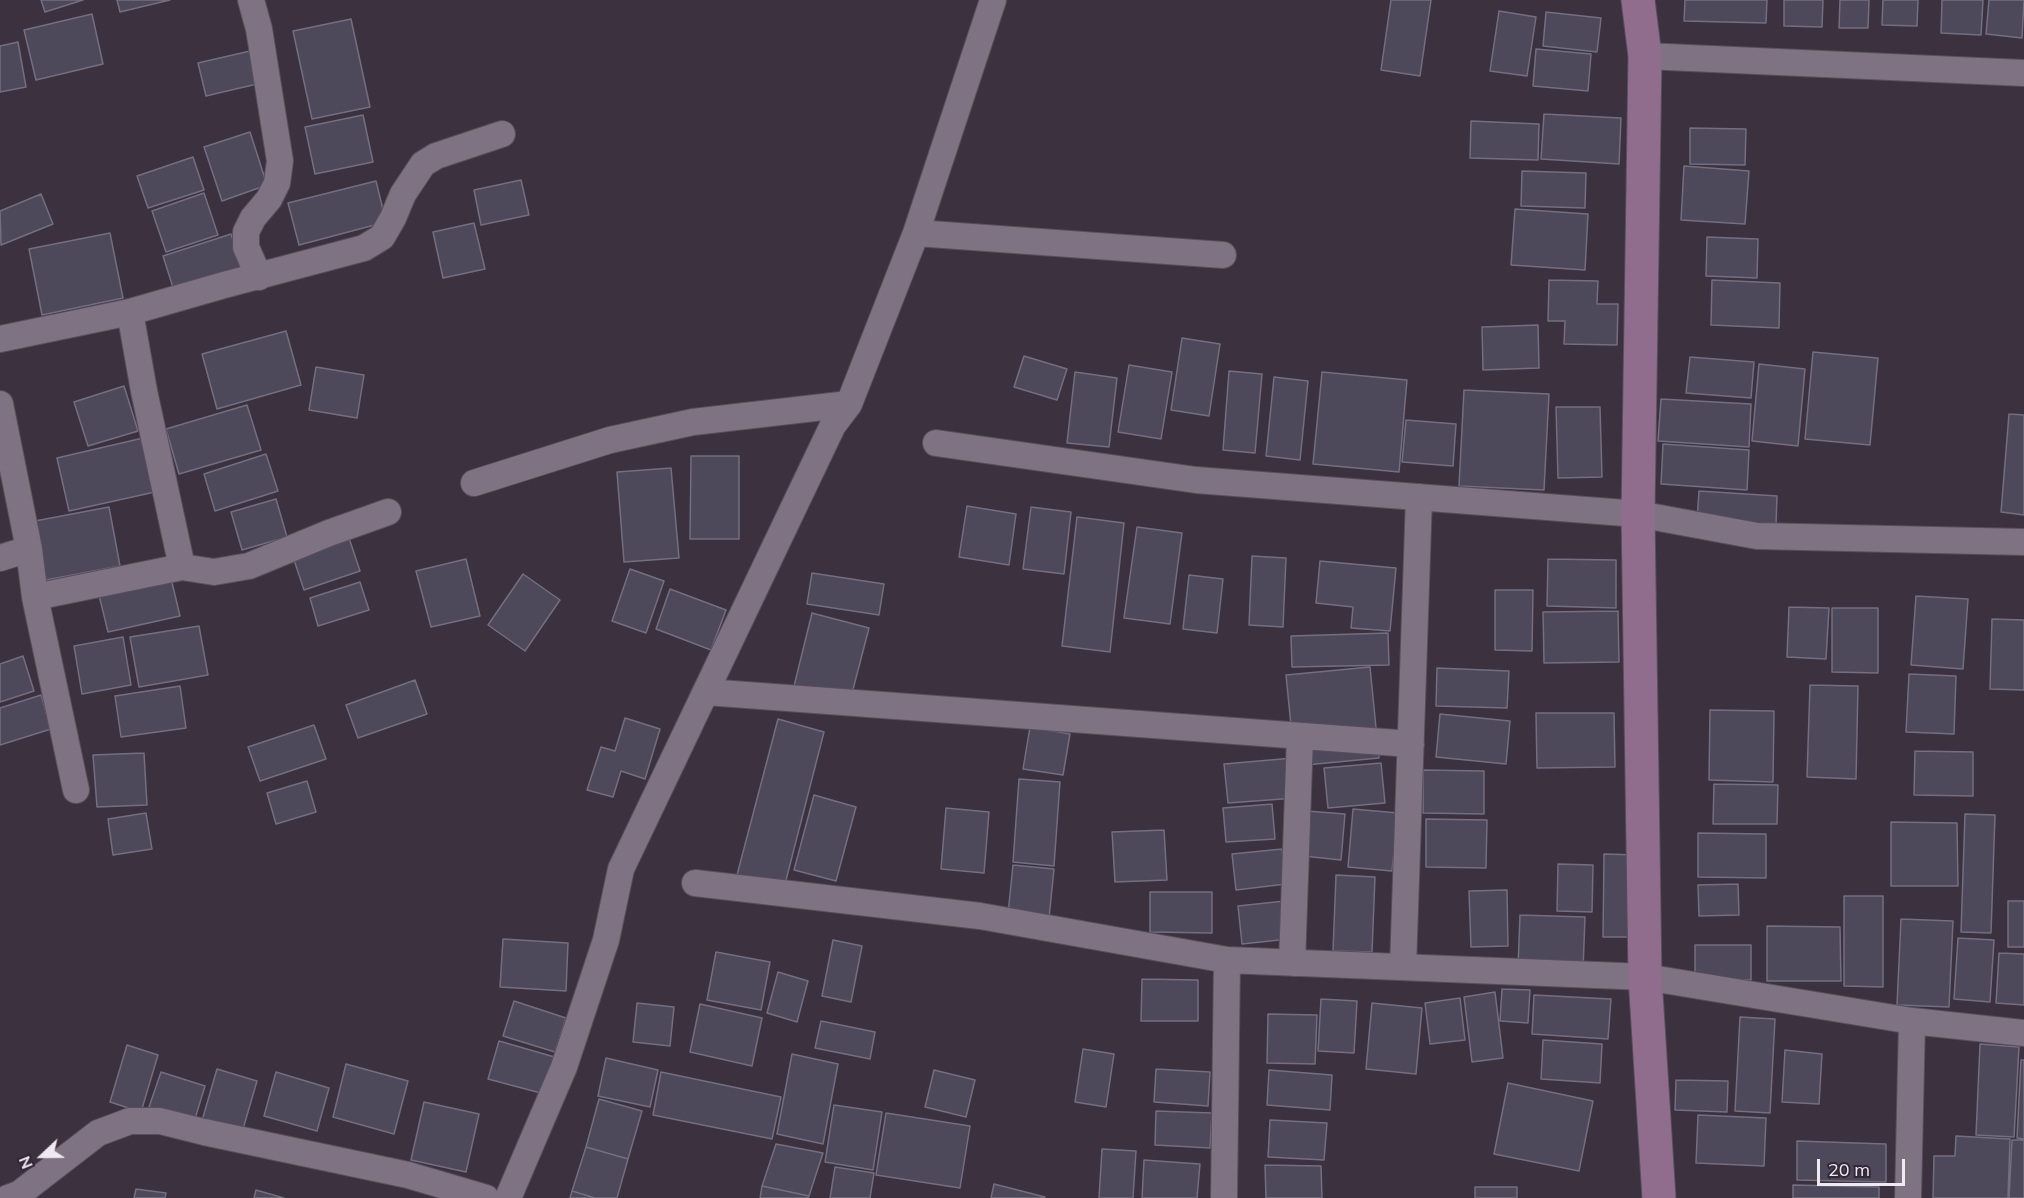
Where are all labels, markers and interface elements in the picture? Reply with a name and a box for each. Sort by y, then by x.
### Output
north arrow [12,1126,72,1186]
scale bar [1820,1147,1908,1185]
text: N [14,1153,37,1172]
text: 20 m [1828,1158,1870,1181]

